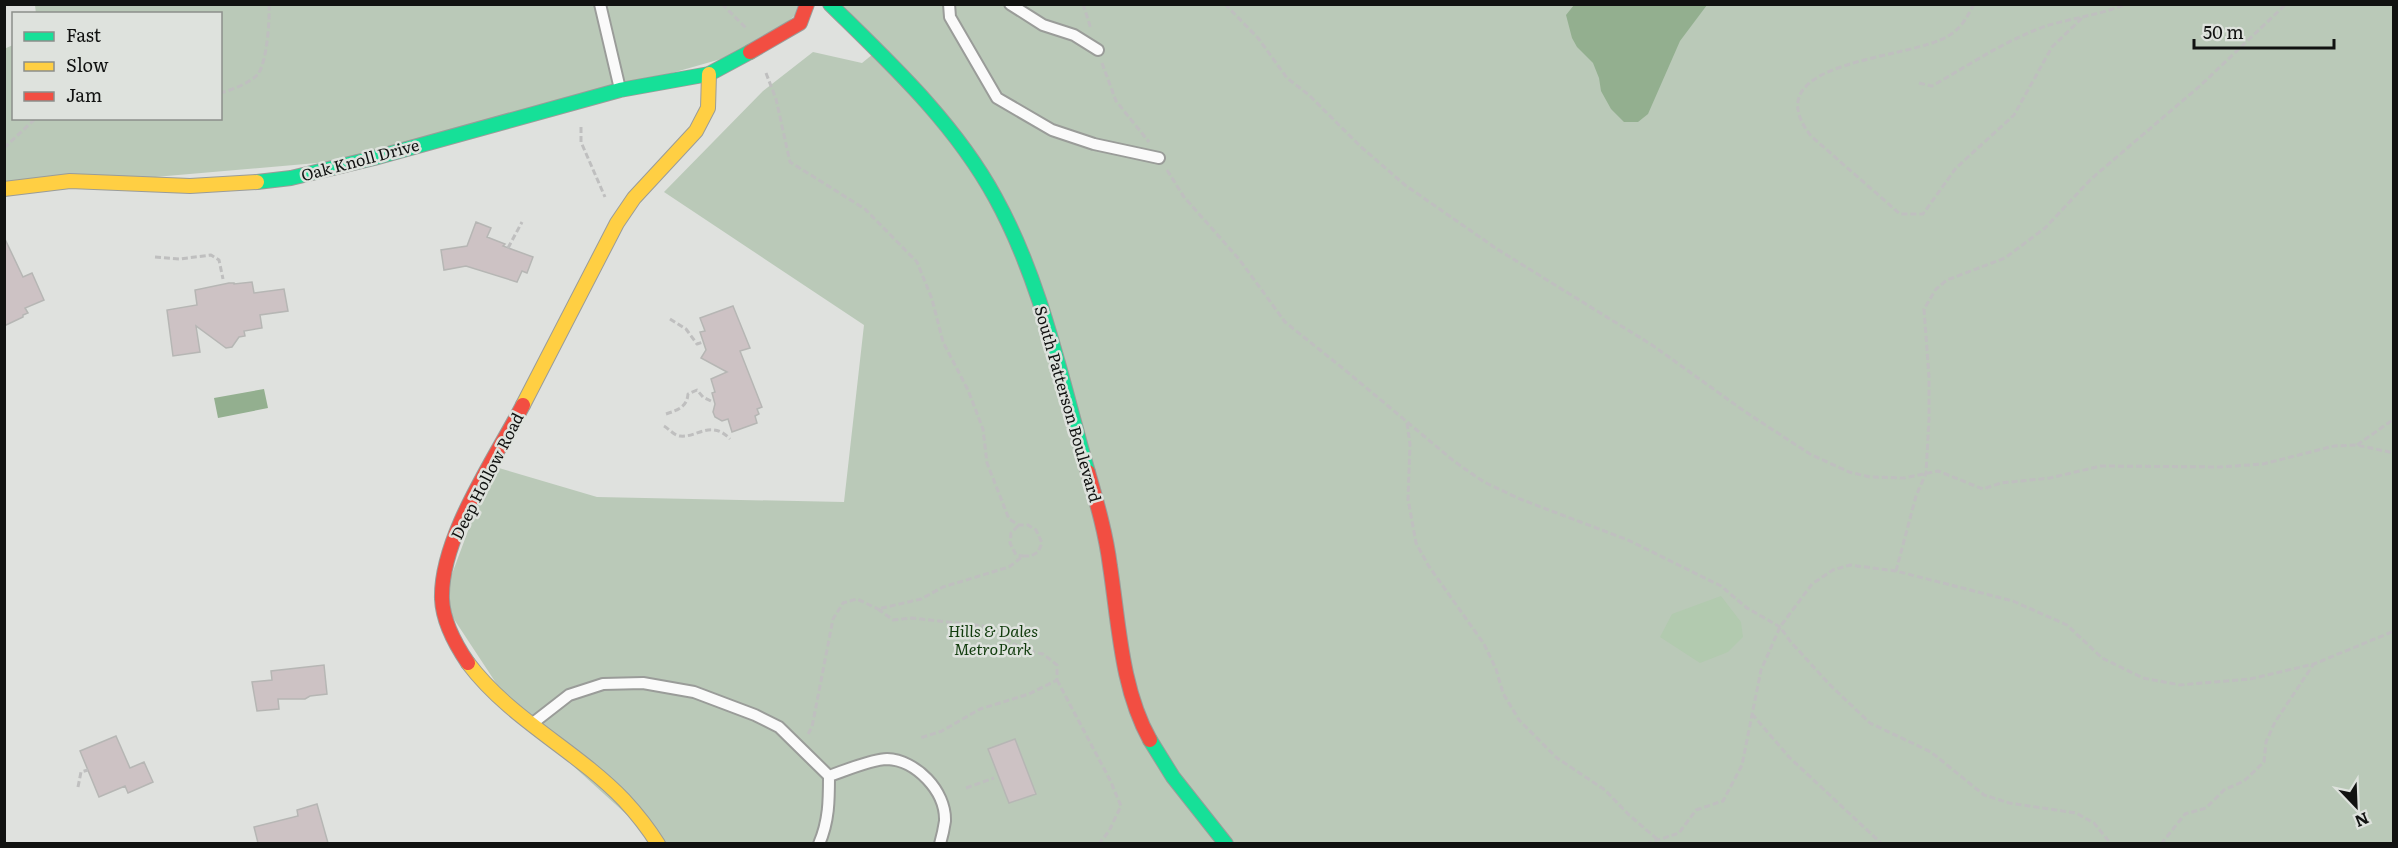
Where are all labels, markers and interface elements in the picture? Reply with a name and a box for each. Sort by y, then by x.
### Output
legend [12,12,222,120]
scale bar [2194,12,2334,50]
text: 50 m [2203,18,2244,45]
text: Fast [66,21,102,48]
text: Slow [66,51,109,78]
text: Jam [66,81,102,108]
street label: Oak Knoll Drive [298,132,421,186]
street label: South Patterson Boulevard [1029,303,1109,505]
street label: Deep Hollow Road [444,408,529,543]
park label: Hills & Dales MetroPark [948,618,1038,660]
north arrow [2326,776,2386,836]
text: N [2351,807,2373,834]

